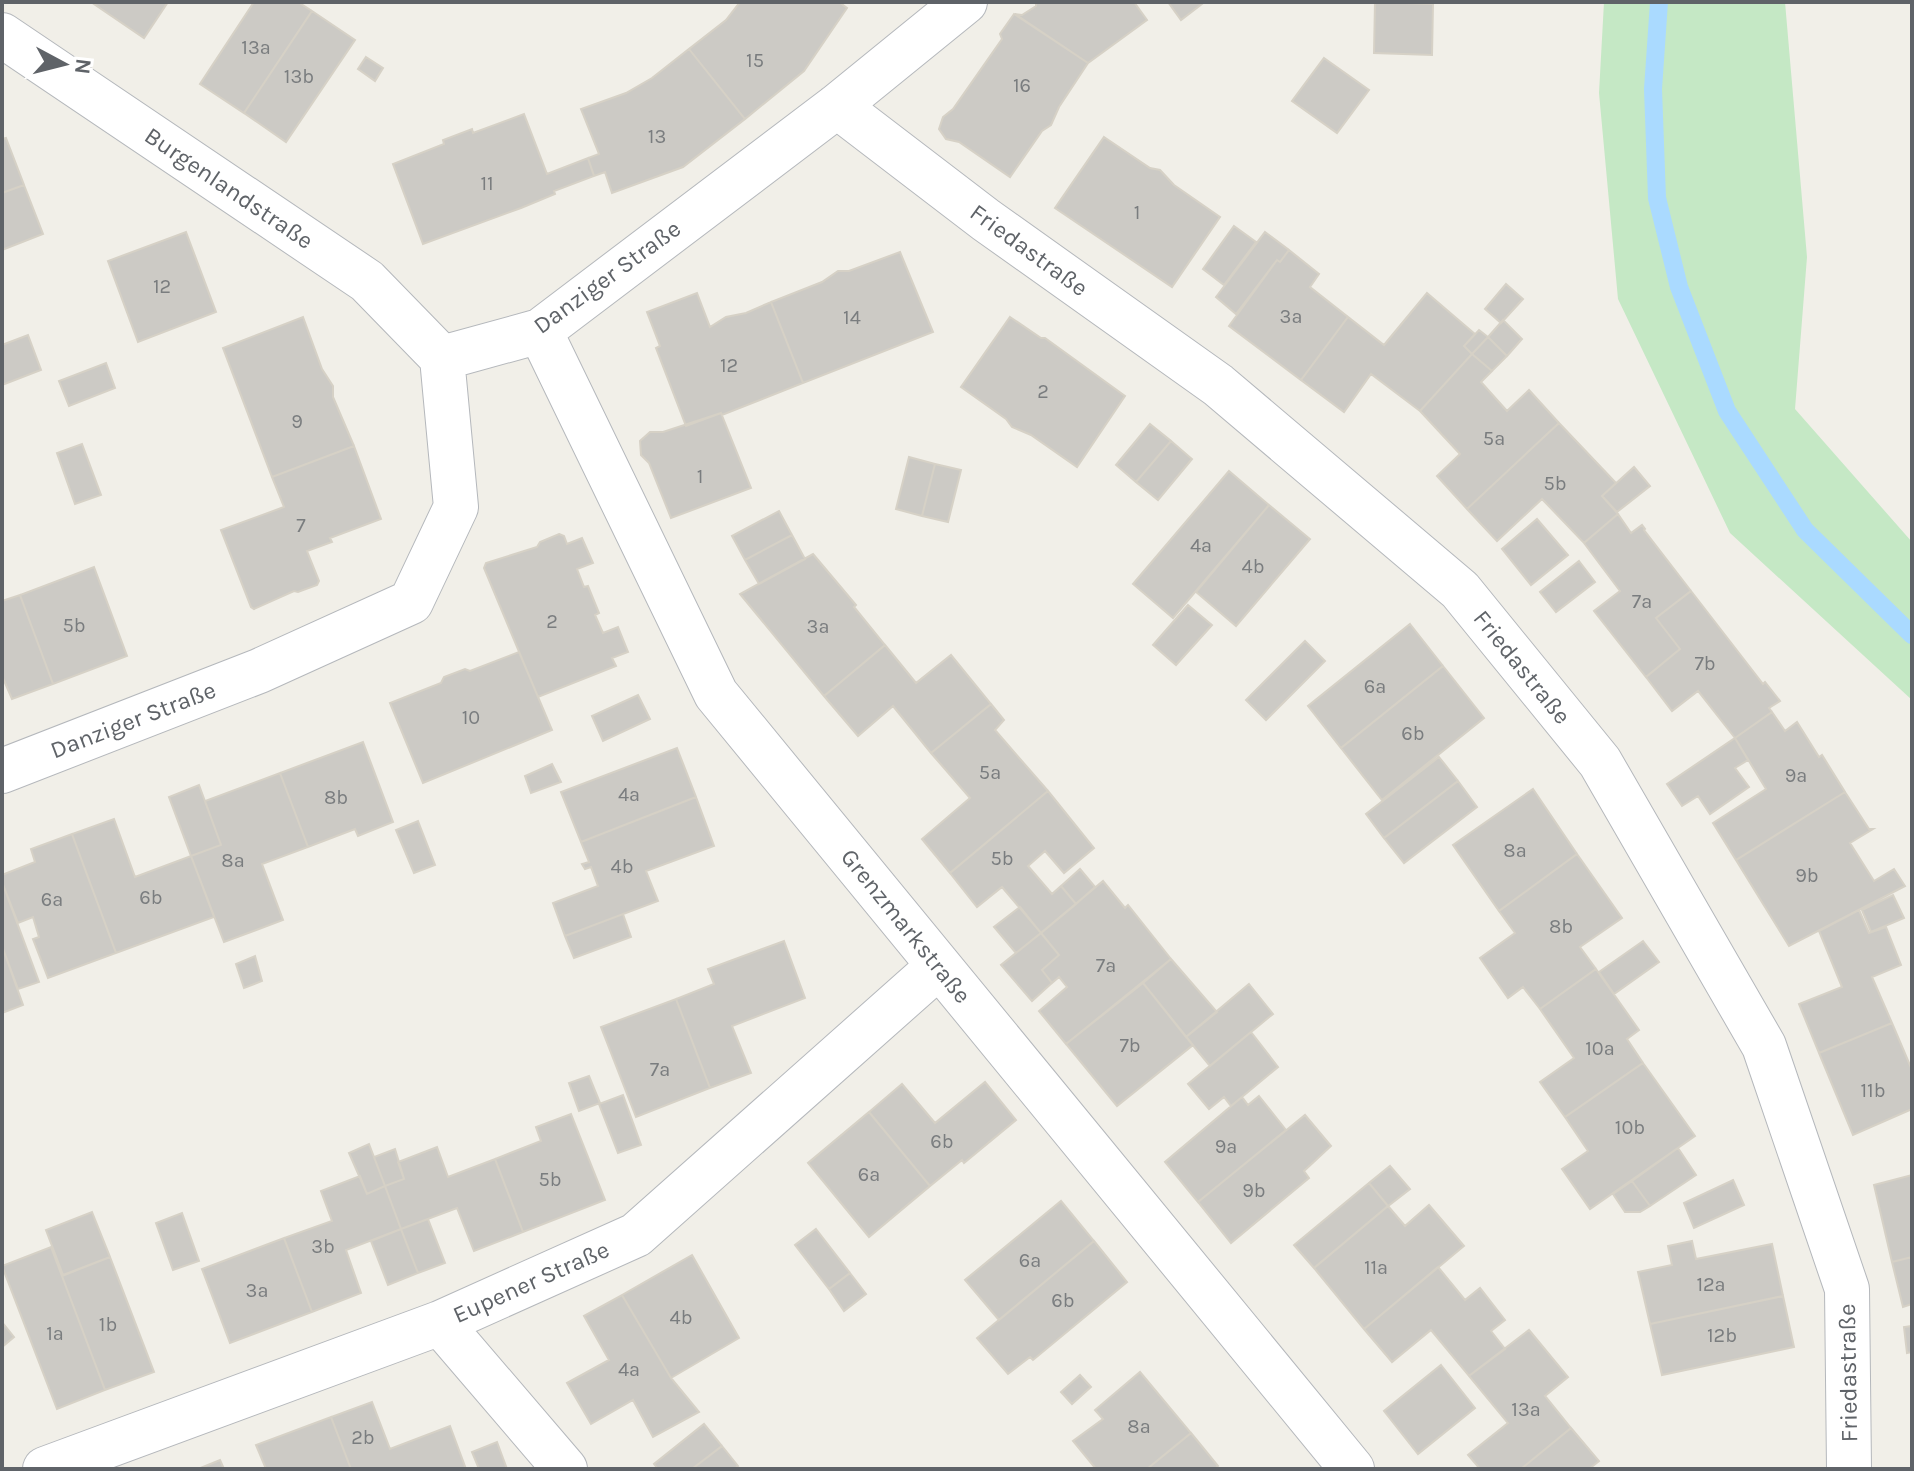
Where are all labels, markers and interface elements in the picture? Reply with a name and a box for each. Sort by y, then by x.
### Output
north arrow [24,24,104,104]
house number: 13a [241,36,271,59]
house number: 15 [746,49,764,72]
text: N [69,57,97,76]
house number: 13b [284,65,314,88]
house number: 16 [1013,74,1031,97]
street label: Burgenlandstraße [139,121,319,255]
house number: 13 [648,125,666,148]
house number: 11 [480,172,494,195]
street label: Friedastraße [965,198,1093,302]
house number: 1 [1134,201,1140,224]
street label: Danziger Straße [528,214,686,340]
house number: 12 [153,275,171,298]
house number: 3a [1280,305,1302,328]
house number: 14 [843,306,861,329]
house number: 12 [720,354,738,377]
house number: 2 [1037,380,1049,403]
house number: 9 [291,410,303,433]
house number: 5a [1483,427,1505,450]
house number: 1 [697,465,703,488]
house number: 5b [1543,472,1567,495]
house number: 7 [296,514,306,537]
house number: 4a [1190,534,1212,557]
house number: 4b [1241,555,1265,578]
house number: 7a [1632,590,1652,613]
street label: Friedastraße [1467,604,1577,730]
house number: 2 [546,610,558,633]
house number: 5b [62,614,86,637]
house number: 3a [807,615,829,638]
house number: 7b [1694,652,1716,675]
house number: 6a [1364,675,1386,698]
street label: Danziger Straße [46,676,220,764]
house number: 10 [462,706,480,729]
house number: 6b [1401,722,1425,745]
house number: 5a [979,761,1001,784]
house number: 9a [1785,764,1807,787]
house number: 4a [618,783,640,806]
house number: 8b [324,786,348,809]
house number: 8a [1503,839,1527,862]
street label: Grenzmarkstraße [835,843,977,1009]
house number: 5b [990,847,1014,870]
house number: 8a [221,849,245,872]
house number: 4b [610,855,634,878]
house number: 9b [1795,864,1819,887]
house number: 6b [139,886,163,909]
house number: 6a [41,888,63,911]
house number: 8b [1549,915,1573,938]
house number: 7a [1096,954,1116,977]
house number: 7b [1119,1034,1141,1057]
house number: 10a [1585,1037,1615,1060]
house number: 7a [650,1058,670,1081]
house number: 11b [1860,1079,1886,1102]
house number: 10b [1615,1116,1645,1139]
house number: 6b [930,1130,954,1153]
house number: 9a [1215,1135,1237,1158]
house number: 6a [858,1163,880,1186]
house number: 5b [538,1168,562,1191]
house number: 9b [1242,1179,1266,1202]
house number: 3b [311,1235,335,1258]
street label: Eupener Straße [449,1235,613,1329]
house number: 6a [1019,1249,1041,1272]
house number: 11a [1364,1256,1388,1279]
house number: 12a [1696,1273,1726,1296]
house number: 3a [246,1279,268,1302]
house number: 6b [1051,1289,1075,1312]
street label: Friedastraße [1833,1303,1863,1443]
house number: 4b [669,1306,693,1329]
house number: 1b [99,1313,117,1336]
house number: 1a [46,1322,64,1345]
house number: 12b [1707,1324,1737,1347]
house number: 4a [618,1358,640,1381]
house number: 13a [1511,1398,1541,1421]
house number: 8a [1127,1415,1151,1438]
house number: 2b [351,1426,375,1449]

